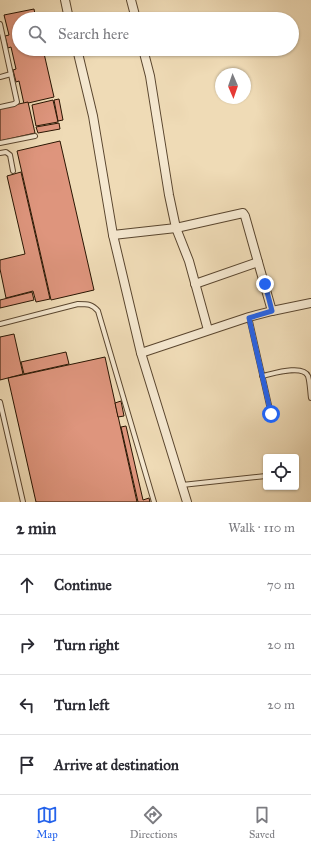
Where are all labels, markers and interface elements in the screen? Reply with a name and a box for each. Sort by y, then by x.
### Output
search box [12,12,299,56]
icon: search [26,23,48,45]
text: Search here [58,25,129,43]
north arrow [215,68,251,104]
route end [256,275,274,293]
route start [262,405,280,423]
map controls [263,454,299,490]
button: locate [263,454,299,490]
text: 2 min [16,518,56,539]
text: Walk · 110 m [228,520,295,536]
icon: ahead [16,574,38,596]
text: Continue [54,576,112,594]
text: 70 m [267,577,295,593]
icon: right [16,634,38,656]
text: Turn right [54,636,119,654]
text: 20 m [267,637,295,653]
icon: left [16,694,38,716]
text: Turn left [54,696,110,714]
text: 20 m [267,697,295,713]
icon: arrive [16,754,38,776]
text: Arrive at destination [54,756,179,774]
tab: Map [36,804,58,841]
tab: Directions [130,804,177,841]
tab: Saved [249,804,275,841]

